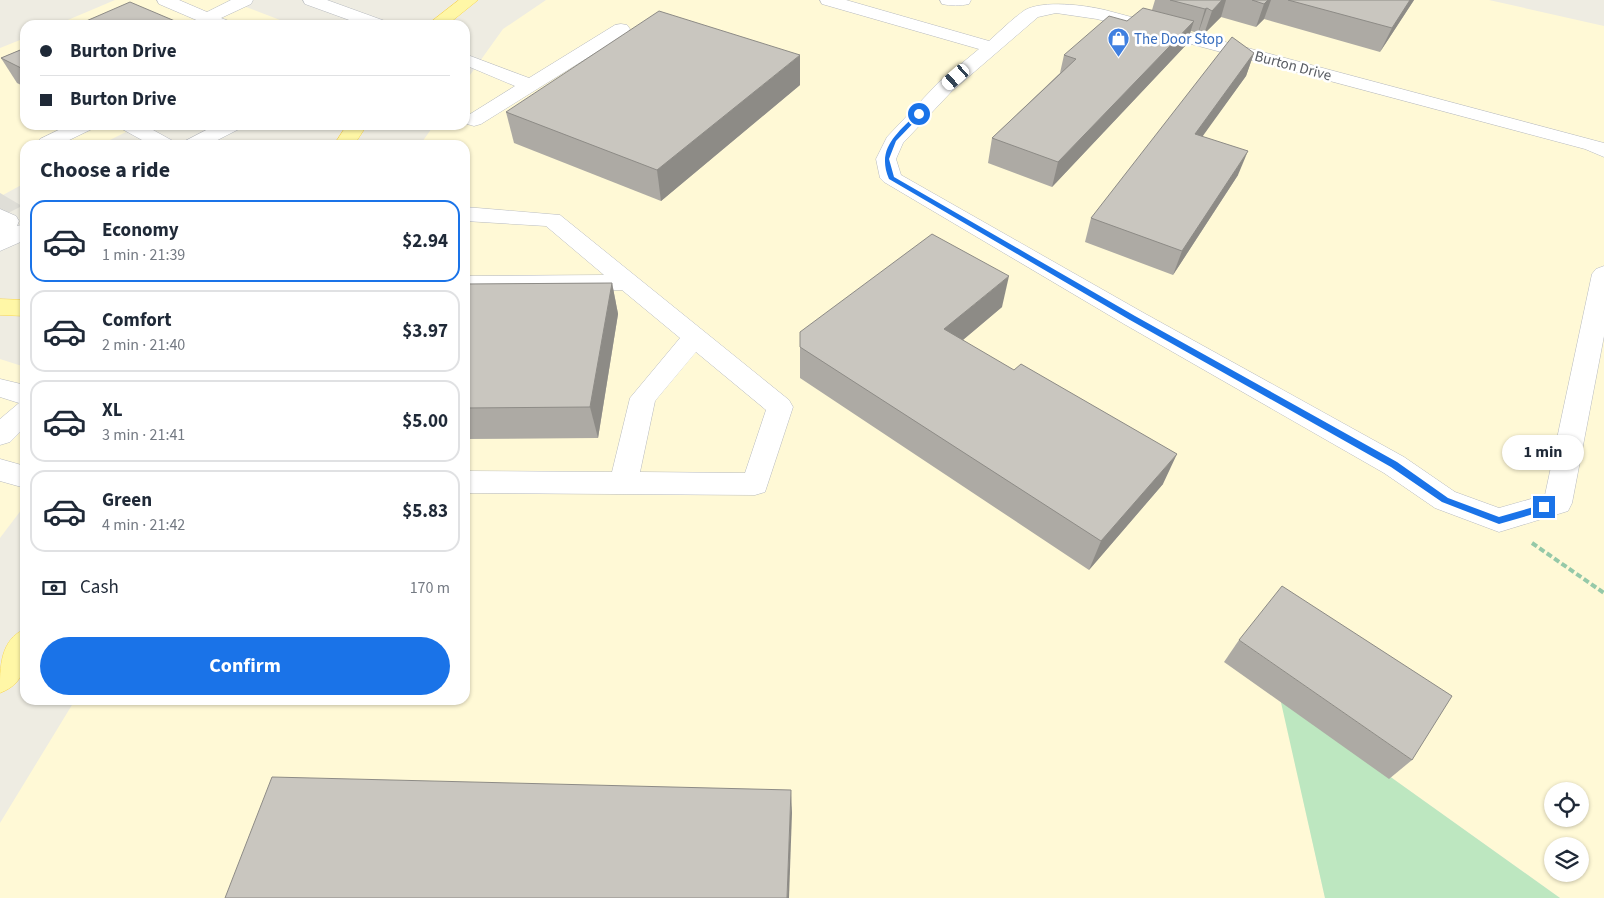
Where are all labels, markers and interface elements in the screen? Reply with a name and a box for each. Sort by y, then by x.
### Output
shop icon: The Door Stop [1106,27,1130,58]
place label: The Door Stop [1134,29,1223,50]
text: Burton Drive [70,38,177,65]
street label: Burton Drive [1252,46,1334,86]
car [939,61,972,93]
text: Burton Drive [70,86,177,113]
route start [908,103,930,125]
text: Choose a ride [40,154,170,186]
text: Economy [102,217,179,244]
icon: car [42,219,87,264]
text: $2.94 [402,228,448,255]
text: 1 min · 21:39 [102,244,185,266]
text: Comfort [102,307,172,334]
icon: car [42,309,87,354]
text: $3.97 [402,318,448,345]
text: 2 min · 21:40 [102,334,185,356]
text: XL [102,397,123,424]
icon: car [42,399,87,444]
text: $5.00 [402,408,448,435]
text: 3 min · 21:41 [102,424,185,446]
callout: 1 min [1503,434,1585,470]
text: 1 min [1524,441,1562,463]
text: Green [102,487,152,514]
icon: car [42,489,87,534]
route end [1533,496,1555,518]
text: $5.83 [402,498,448,525]
text: 4 min · 21:42 [102,514,185,536]
icon: cash [40,574,68,602]
text: Cash [80,574,119,601]
text: 170 m [410,577,450,599]
button: Confirm [40,637,450,695]
map controls [1544,782,1589,882]
button: locate [1544,782,1589,827]
button: layers [1544,837,1589,882]

